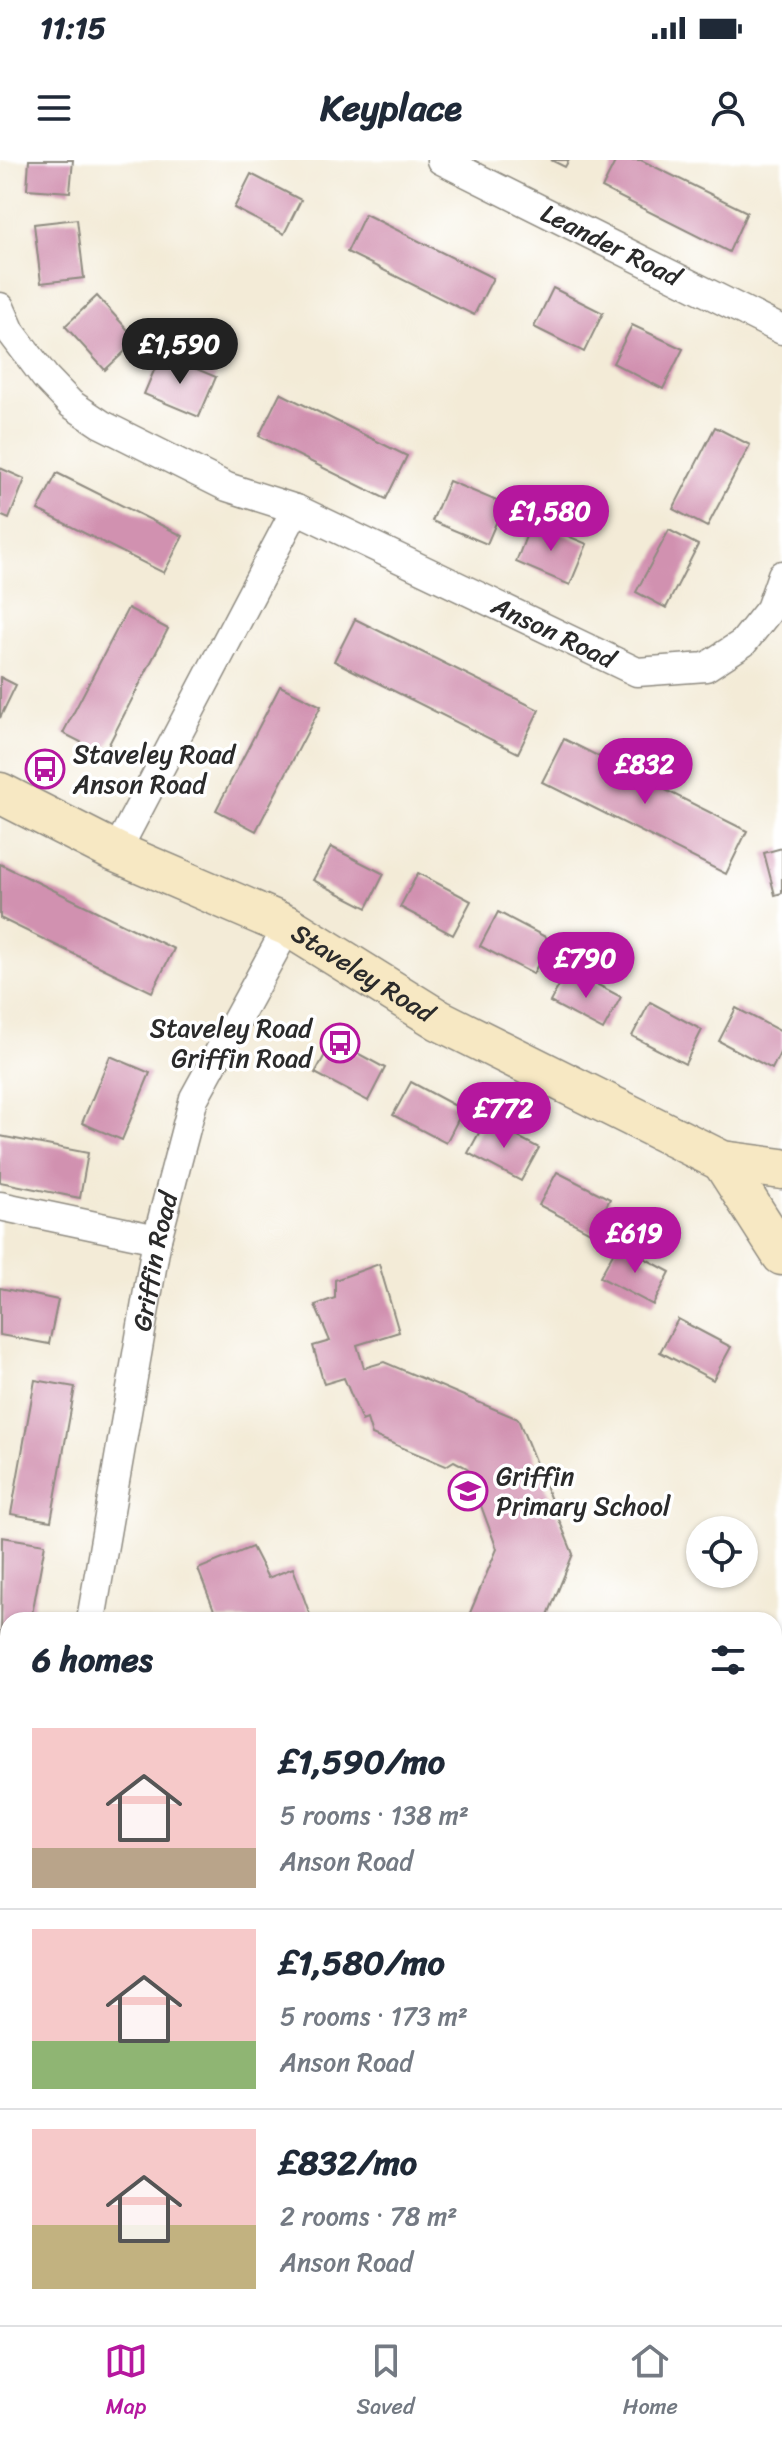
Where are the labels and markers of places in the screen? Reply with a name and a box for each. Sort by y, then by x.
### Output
pin: £1,590 [115,318,245,386]
pin: £1,580 [486,485,616,553]
place label: Staveley Road Anson Road [72,731,237,807]
pin: £832 [598,738,692,806]
bus stop icon: Staveley Road Anson Road [24,748,66,790]
pin: £790 [539,932,633,1000]
place label: Staveley Road Griffin Road [150,1005,314,1081]
bus stop icon: Staveley Road Griffin Road [319,1022,361,1064]
pin: £772 [457,1082,551,1150]
pin: £619 [588,1207,682,1275]
place label: Griffin Primary School [496,1453,671,1529]
school or university icon: Griffin Primary School [447,1470,489,1512]

